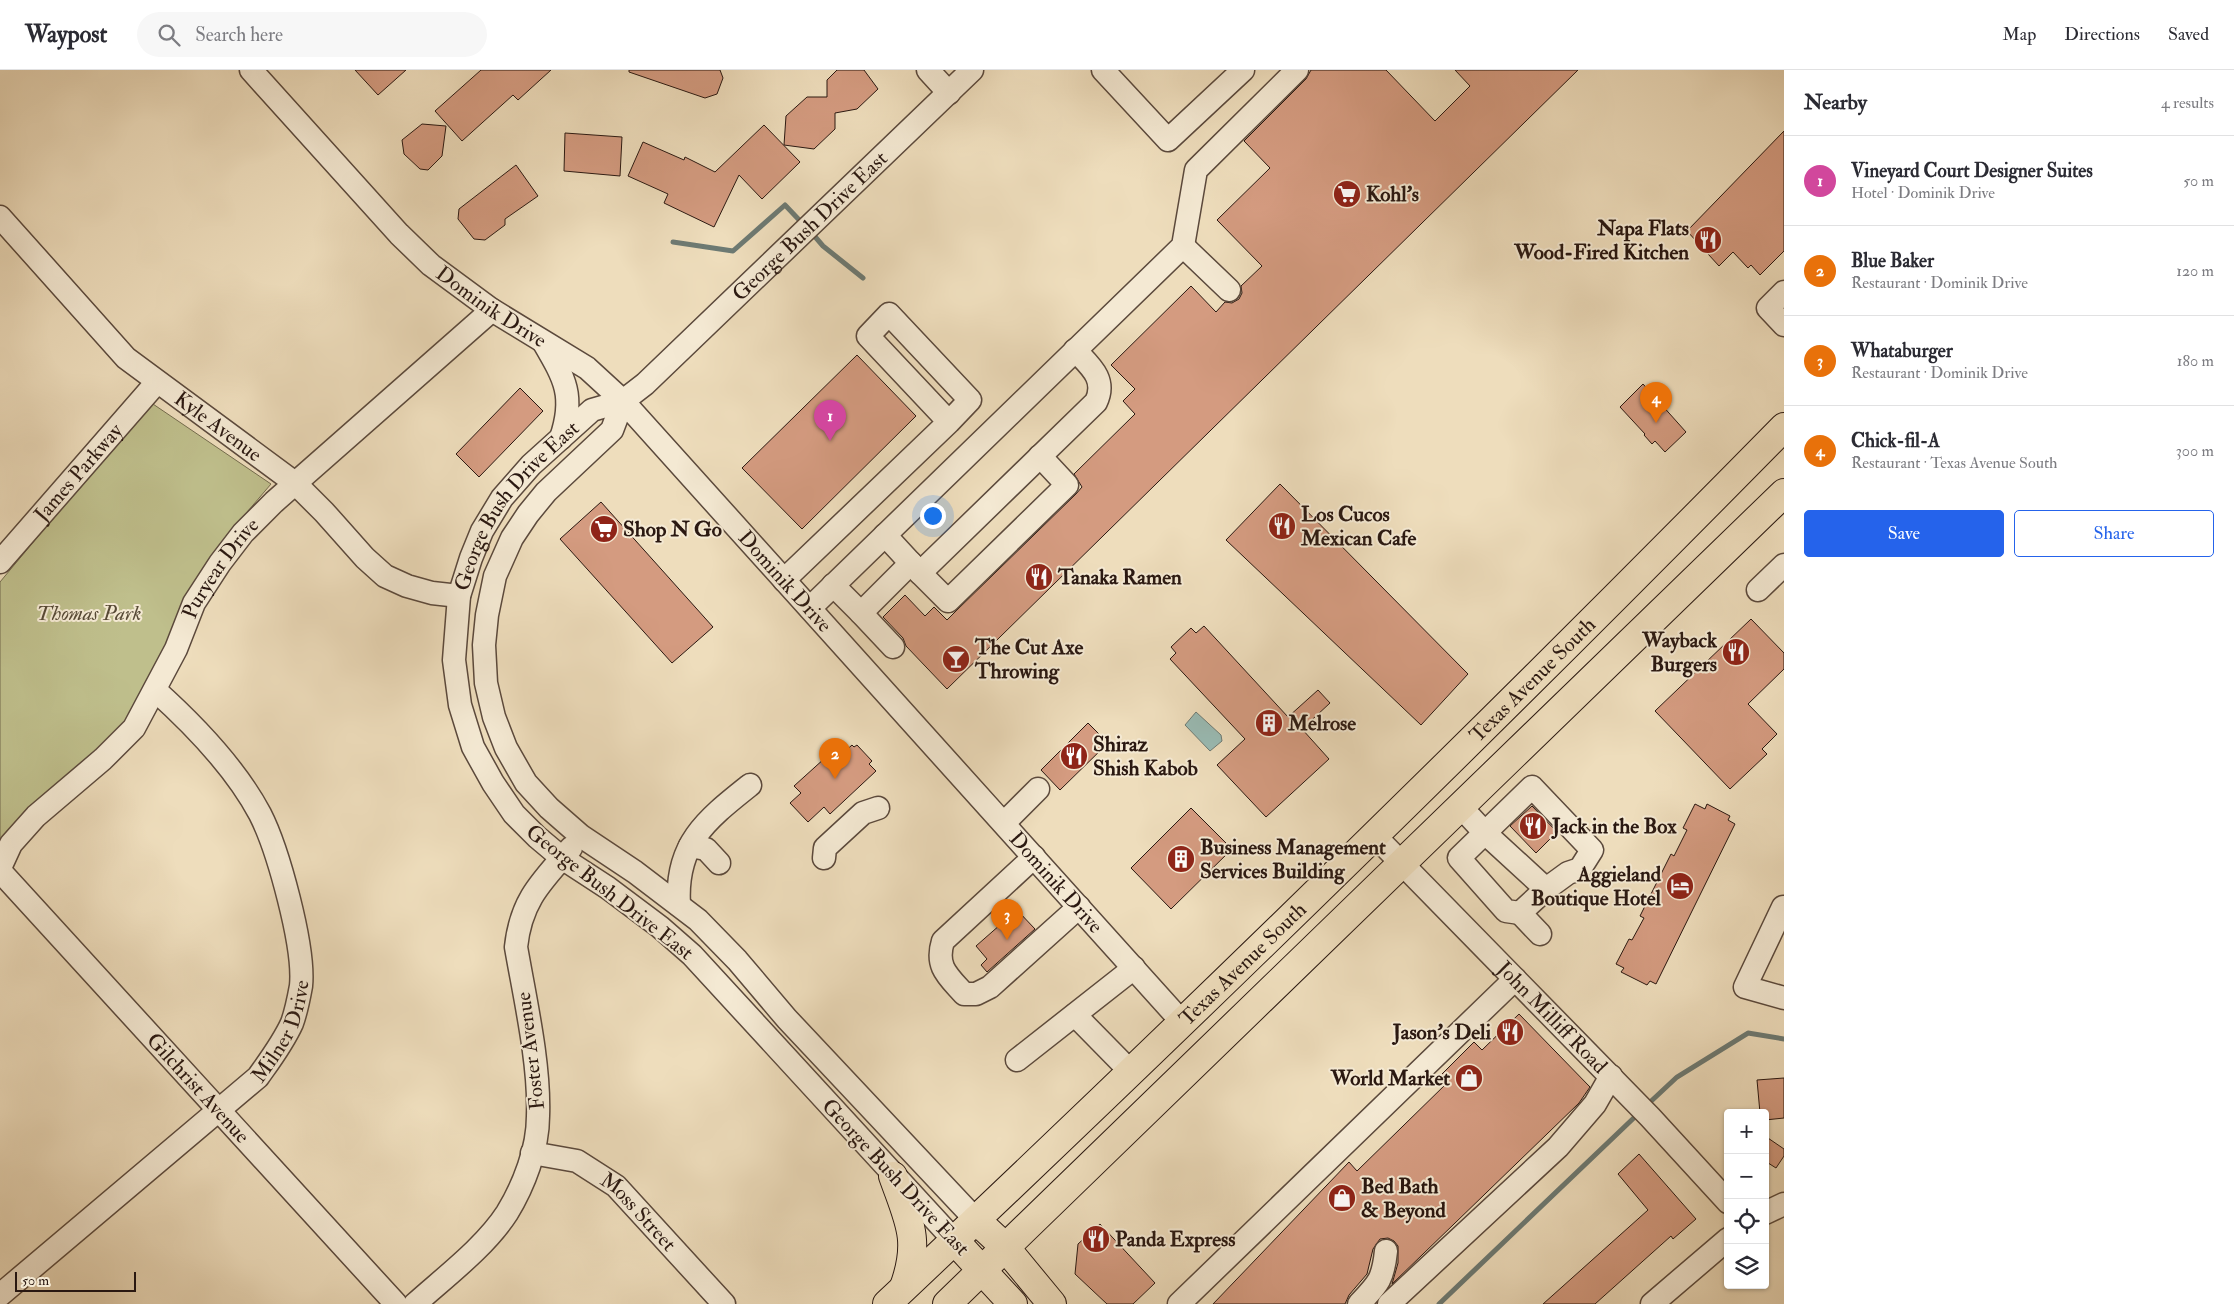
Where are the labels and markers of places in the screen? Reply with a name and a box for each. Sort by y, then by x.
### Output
supermarket icon: Kohl's [1332,179,1362,209]
place label: Kohl's [1366,181,1419,208]
place label: Napa Flats Wood-Fired Kitchen [1513,215,1689,266]
restaurant icon: Napa Flats Wood-Fired Kitchen [1693,225,1723,255]
pin: 4 [1640,382,1672,423]
pin: 1 [814,400,846,441]
place label: Los Cucos Mexican Cafe [1300,501,1417,552]
restaurant icon: Los Cucos Mexican Cafe [1267,511,1297,541]
supermarket icon: Shop N Go [589,514,619,544]
place label: Shop N Go [623,516,722,543]
restaurant icon: Tanaka Ramen [1024,562,1054,592]
place label: Tanaka Ramen [1057,564,1182,591]
place label: Wayback Burgers [1641,627,1718,678]
place label: The Cut Axe Throwing [974,634,1084,685]
restaurant icon: Wayback Burgers [1721,637,1751,667]
bar icon: The Cut Axe Throwing [941,644,971,674]
building icon: Melrose [1254,708,1284,738]
place label: Melrose [1287,710,1356,737]
place label: Shiraz Shish Kabob [1093,731,1199,782]
pin: 2 [819,738,851,779]
restaurant icon: Shiraz Shish Kabob [1059,741,1089,771]
restaurant icon: Jack in the Box [1518,811,1548,841]
place label: Jack in the Box [1551,813,1677,840]
place label: Business Management Services Building [1200,834,1386,885]
building icon: Business Management Services Building [1166,844,1196,874]
place label: Aggieland Boutique Hotel [1531,861,1662,912]
hotel icon: Aggieland Boutique Hotel [1665,871,1695,901]
pin: 3 [991,899,1023,940]
restaurant icon: Jason's Deli [1495,1017,1525,1047]
place label: Jason's Deli [1392,1019,1491,1046]
shop icon: World Market [1454,1063,1484,1093]
place label: World Market [1330,1065,1450,1092]
place label: Bed Bath & Beyond [1361,1173,1446,1224]
shop icon: Bed Bath & Beyond [1327,1183,1357,1213]
restaurant icon: Panda Express [1081,1224,1111,1254]
place label: Panda Express [1115,1226,1236,1253]

